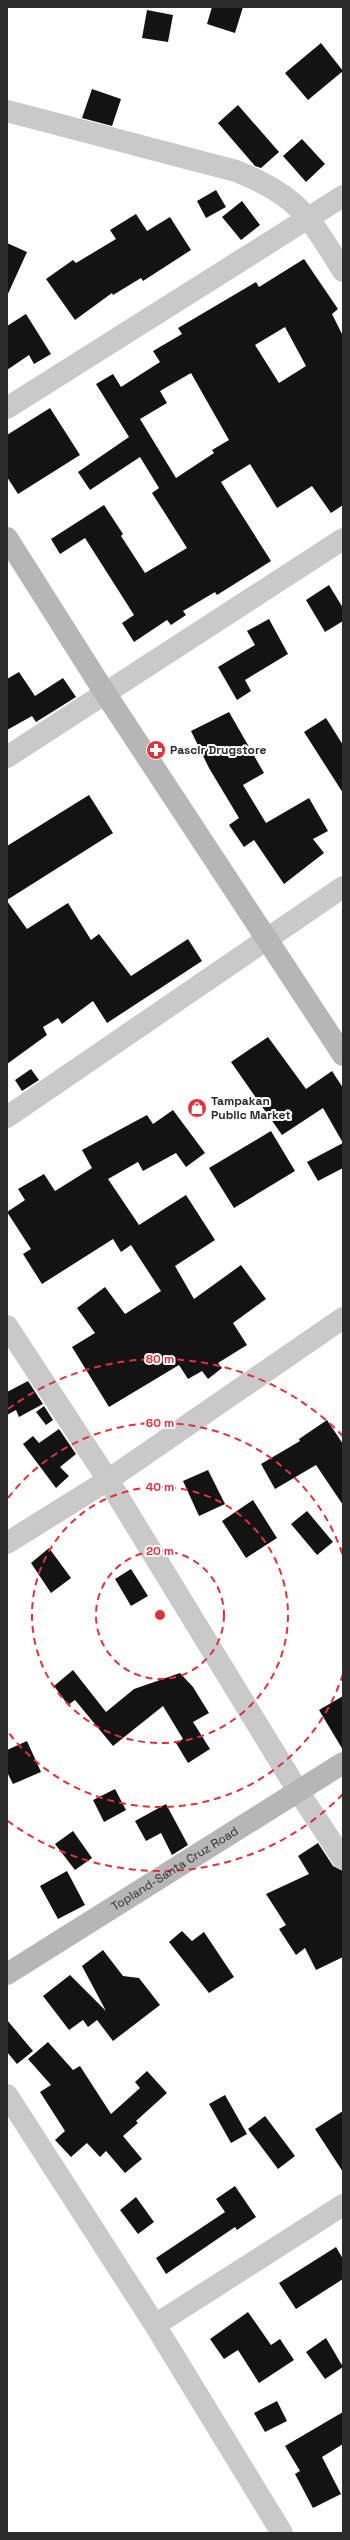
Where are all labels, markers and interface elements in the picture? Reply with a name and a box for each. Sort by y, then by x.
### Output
pharmacy icon: Pascir Drugstore [145,739,167,761]
place label: Pascir Drugstore [170,742,266,758]
place label: Tampakan Public Market [211,1093,291,1123]
shop icon: Tampakan Public Market [186,1097,208,1119]
text: 80 m [146,1351,174,1367]
text: 60 m [146,1415,174,1431]
text: 40 m [146,1479,174,1495]
text: 20 m [146,1543,174,1559]
centre of rings [153,1608,167,1622]
street label: Topland-Santa Cruz Road [108,1823,241,1915]

